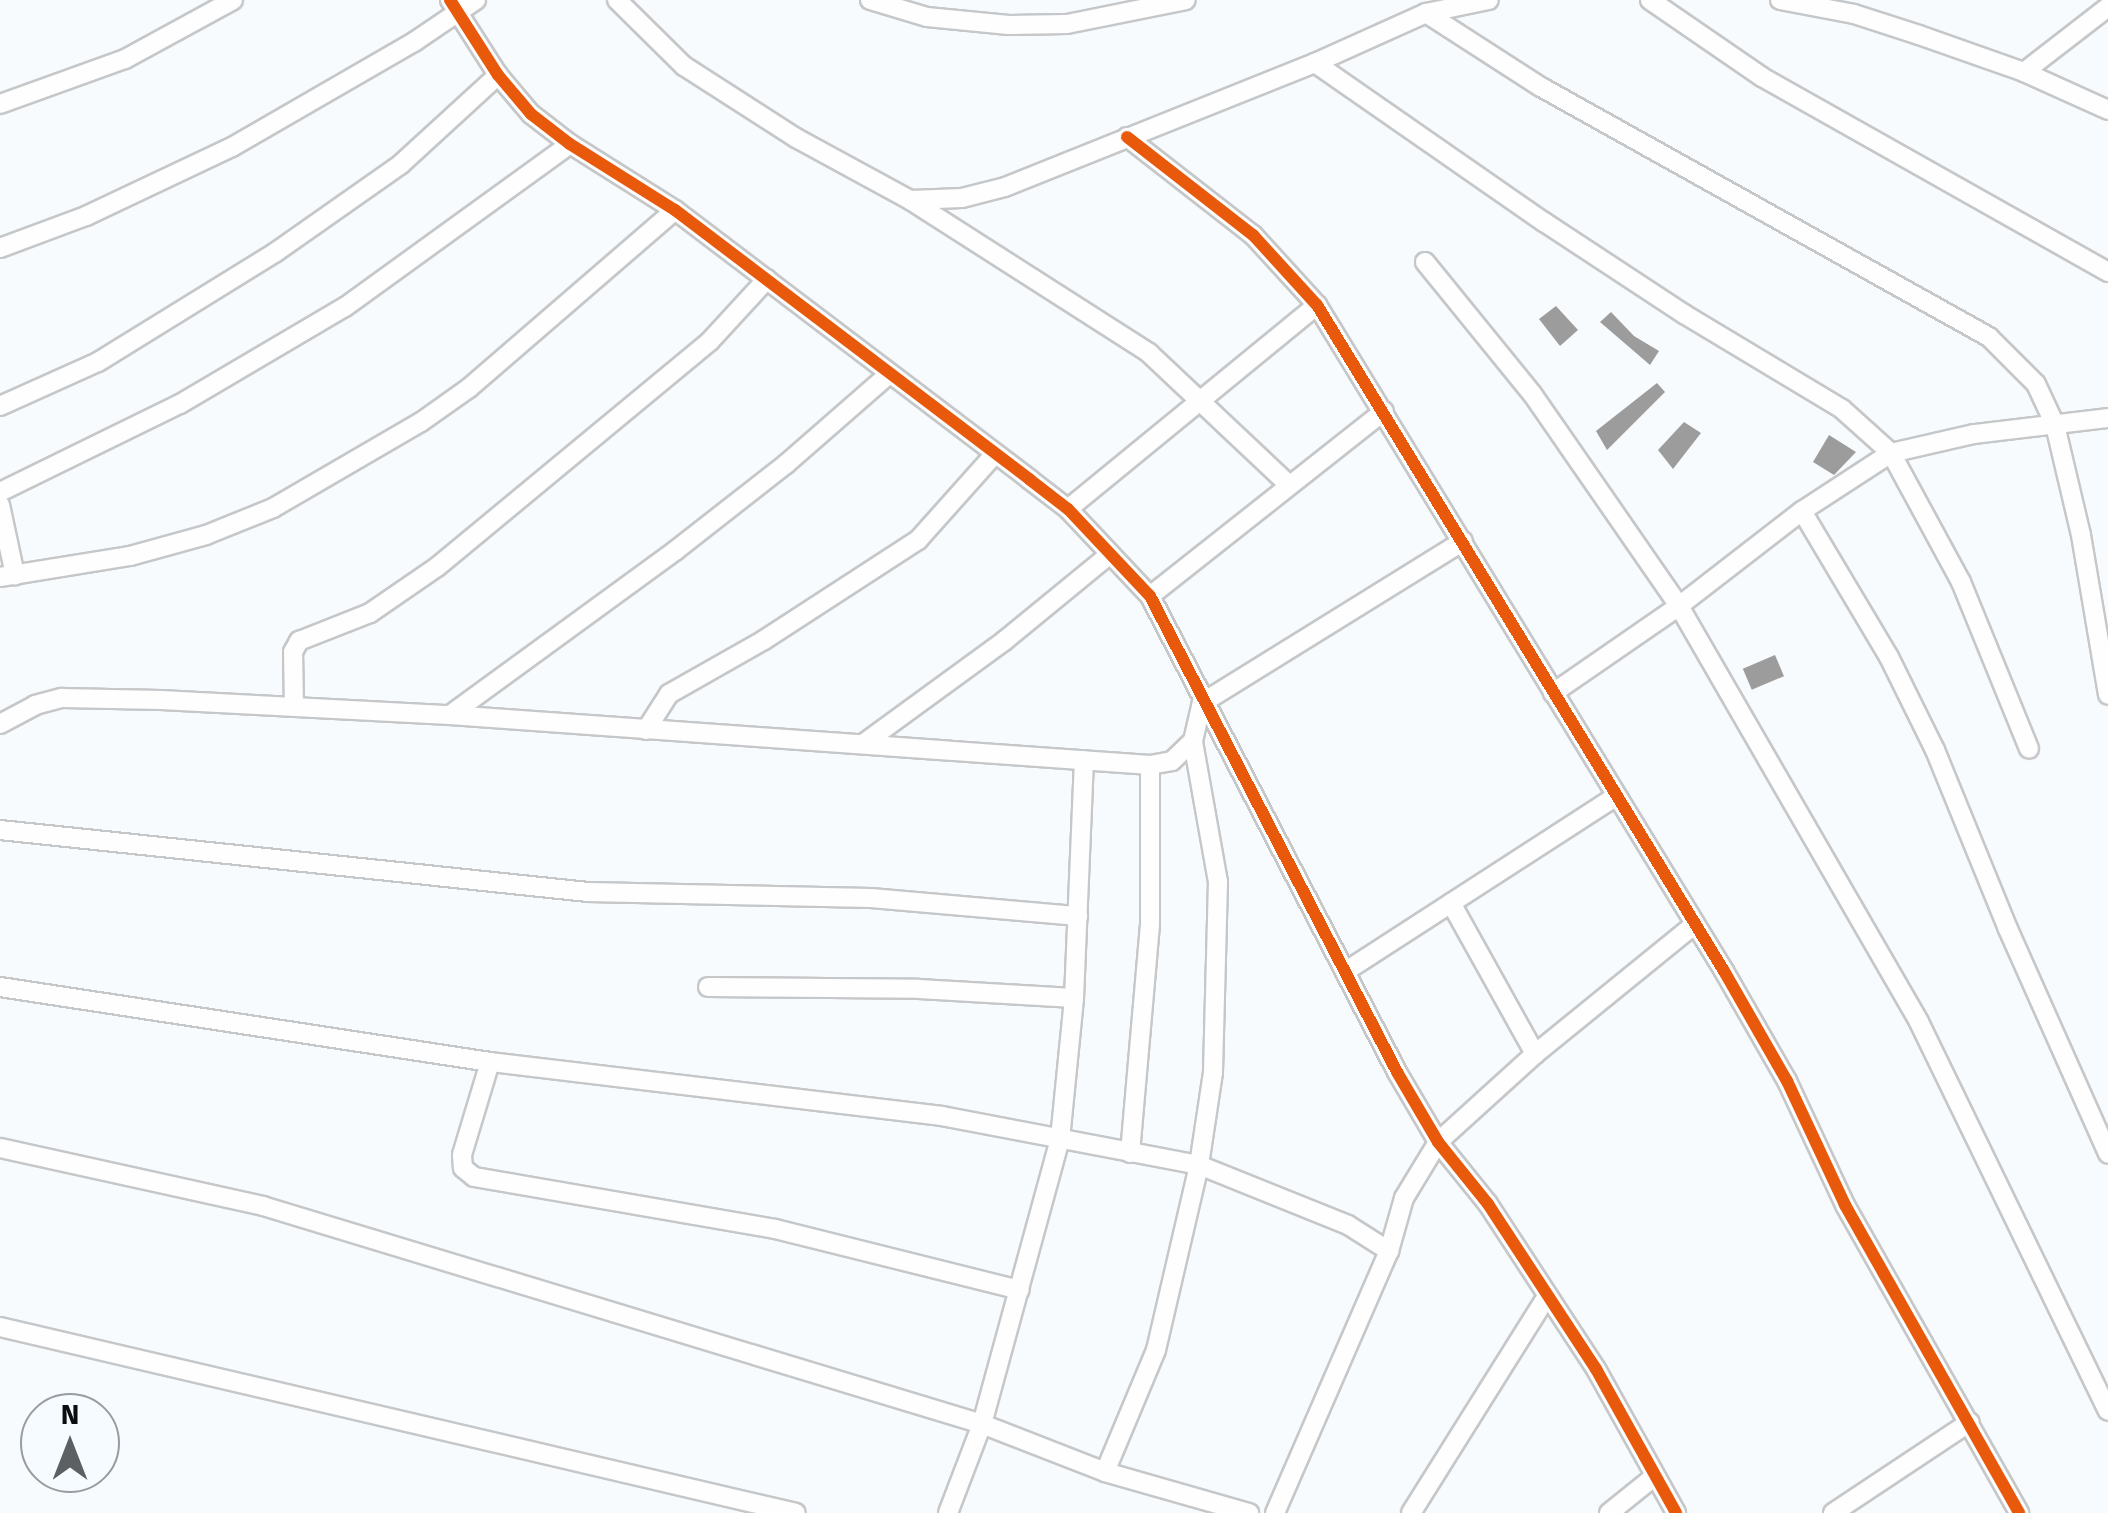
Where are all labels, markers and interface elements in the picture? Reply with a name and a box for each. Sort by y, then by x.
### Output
north arrow [20,1393,120,1493]
text: N [61,1398,79,1431]

